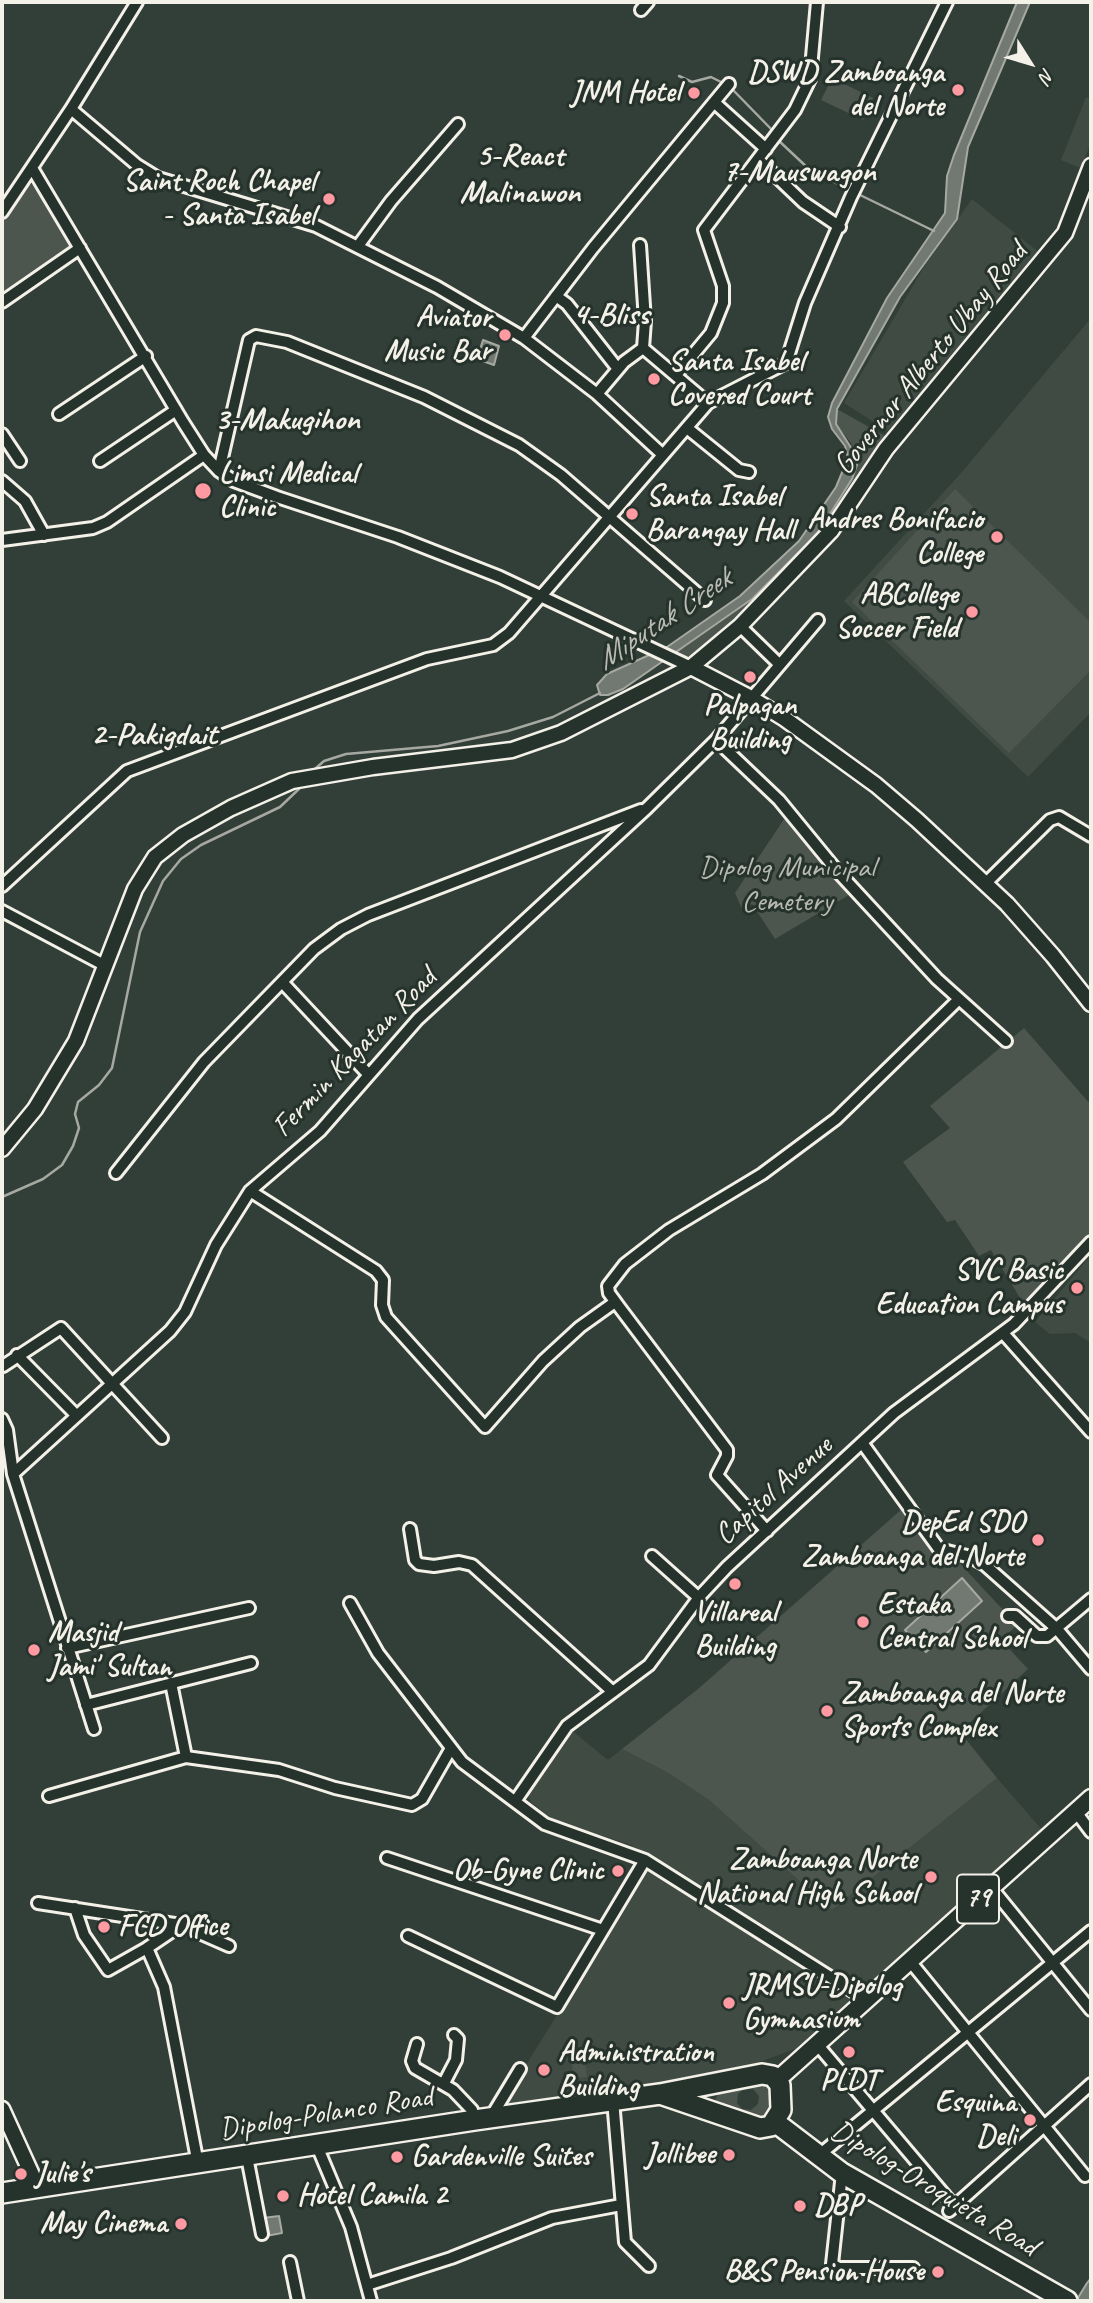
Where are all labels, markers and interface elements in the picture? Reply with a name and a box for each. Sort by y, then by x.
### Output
north arrow [995,28,1065,98]
place label: DSWD Zamboanga del Norte [748,55,944,125]
text: N [1034,64,1060,88]
place label: JNM Hotel [571,75,680,111]
marker: DSWD Zamboanga del Norte [950,82,966,98]
marker: JNM Hotel [686,85,702,101]
district label: 5-React Malinawon [460,138,580,213]
district label: 7-Mauswagon [722,154,876,192]
place label: Saint Roch Chapel - Santa Isabel [123,164,315,234]
marker: Saint Roch Chapel - Santa Isabel [321,191,337,207]
street label: Governor Alberto Ubay Road [826,236,1036,482]
district label: 4-Bliss [573,297,649,335]
place label: Aviator Music Bar [384,300,491,370]
marker: Aviator Music Bar [497,327,513,343]
place label: Santa Isabel Covered Court [668,344,810,414]
marker: Santa Isabel Covered Court [646,371,662,387]
district label: 3-Makugihon [214,402,360,440]
place label: Limsi Medical Clinic [219,456,357,526]
place label: Santa Isabel Barangay Hall [646,479,794,550]
marker: Limsi Medical Clinic [193,481,213,501]
place label: Andres Bonifacio College [808,502,983,572]
marker: Santa Isabel Barangay Hall [624,506,640,522]
marker: Andres Bonifacio College [989,529,1005,545]
water label: Miputak Creek [589,561,739,679]
place label: ABCollege Soccer Field [835,577,958,648]
marker: ABCollege Soccer Field [964,604,980,620]
marker: Palpagan Building [742,669,758,685]
place label: Palpagan Building [704,688,796,758]
district label: 2-Pakigdait [91,717,217,755]
park label: Dipolog Municipal Cemetery [699,850,875,920]
street label: Fermin Kagatan Road [265,961,445,1145]
place label: SVC Basic Education Campus [876,1253,1063,1324]
marker: SVC Basic Education Campus [1069,1280,1085,1296]
street label: Capitol Avenue [708,1429,840,1553]
place label: DepEd SDO Zamboanga del Norte [802,1505,1024,1576]
marker: DepEd SDO Zamboanga del Norte [1030,1532,1046,1548]
marker: Villareal Building [727,1576,743,1592]
place label: Estaka Central School [877,1587,1027,1658]
place label: Villareal Building [693,1595,777,1666]
marker: Estaka Central School [855,1614,871,1630]
place label: Masjid Jami' Sultan [48,1615,171,1686]
marker: Masjid Jami' Sultan [26,1642,42,1658]
place label: Zamboanga del Norte Sports Complex [841,1676,1063,1746]
marker: Zamboanga del Norte Sports Complex [819,1703,835,1719]
place label: Zamboanga Norte National High School [697,1842,917,1912]
place label: Ob-Gyne Clinic [453,1853,604,1889]
marker: Ob-Gyne Clinic [610,1863,626,1879]
marker: Zamboanga Norte National High School [923,1869,939,1885]
road number: 79 [957,1874,999,1924]
place label: FCD Office [118,1909,227,1945]
marker: FCD Office [96,1919,112,1935]
place label: JRMSU-Dipolog Gymnasium [743,1968,901,2038]
marker: JRMSU-Dipolog Gymnasium [721,1995,737,2011]
place label: Administration Building [558,2035,714,2106]
marker: PLDT [841,2044,857,2060]
marker: Administration Building [536,2062,552,2078]
place label: PLDT [820,2063,878,2099]
street label: Dipolog-Polanco Road [217,2079,435,2149]
place label: Esquina Deli [935,2085,1016,2156]
marker: Esquina Deli [1022,2112,1038,2128]
street label: Dipolog-Oroquieta Road [824,2113,1044,2265]
place label: Jollibee [645,2137,715,2173]
place label: Gardenville Suites [411,2139,591,2175]
marker: Jollibee [721,2147,737,2163]
marker: Gardenville Suites [389,2149,405,2165]
place label: Julie's [35,2156,90,2192]
marker: Julie's [13,2166,29,2182]
place label: Hotel Camila 2 [297,2178,447,2214]
marker: Hotel Camila 2 [275,2188,291,2204]
place label: DBP [814,2188,861,2224]
marker: DBP [792,2198,808,2214]
place label: May Cinema [40,2206,167,2242]
marker: May Cinema [173,2216,189,2232]
place label: B&S Pension House [724,2254,924,2290]
marker: B&S Pension House [930,2264,946,2280]

